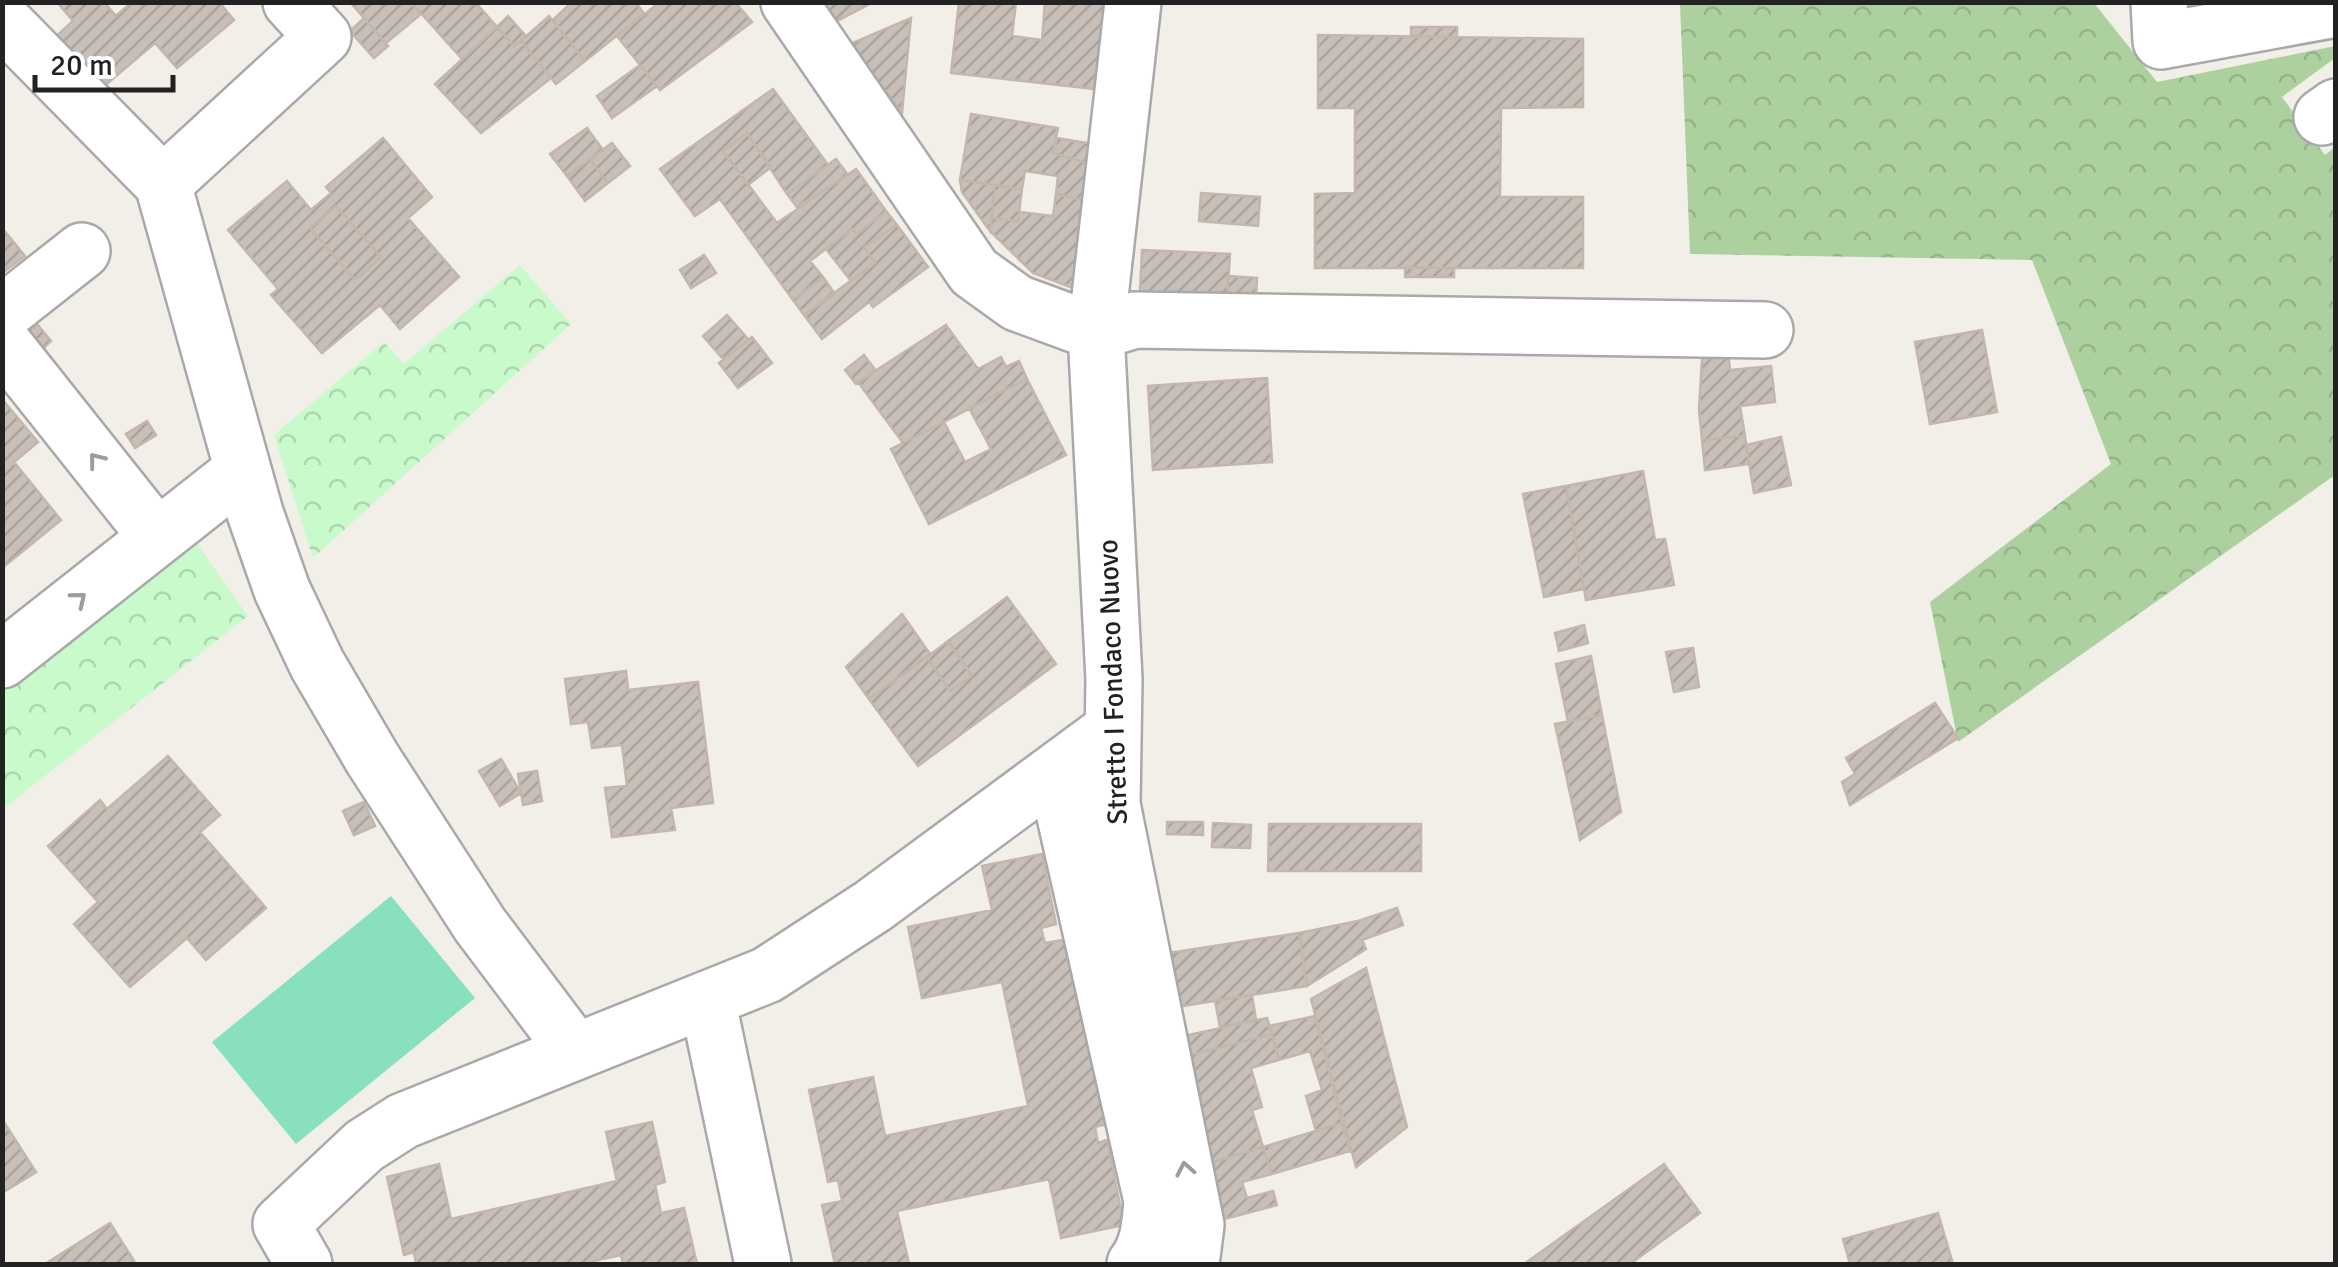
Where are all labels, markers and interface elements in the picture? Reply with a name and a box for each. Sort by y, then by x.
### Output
scale bar [35,30,172,92]
text: 20 m [50,47,113,84]
one-way arrow [90,453,108,471]
street label: Stretto I Fondaco Nuovo [1091,539,1135,825]
one-way arrow [67,593,85,611]
one-way arrow [1175,1160,1196,1177]

